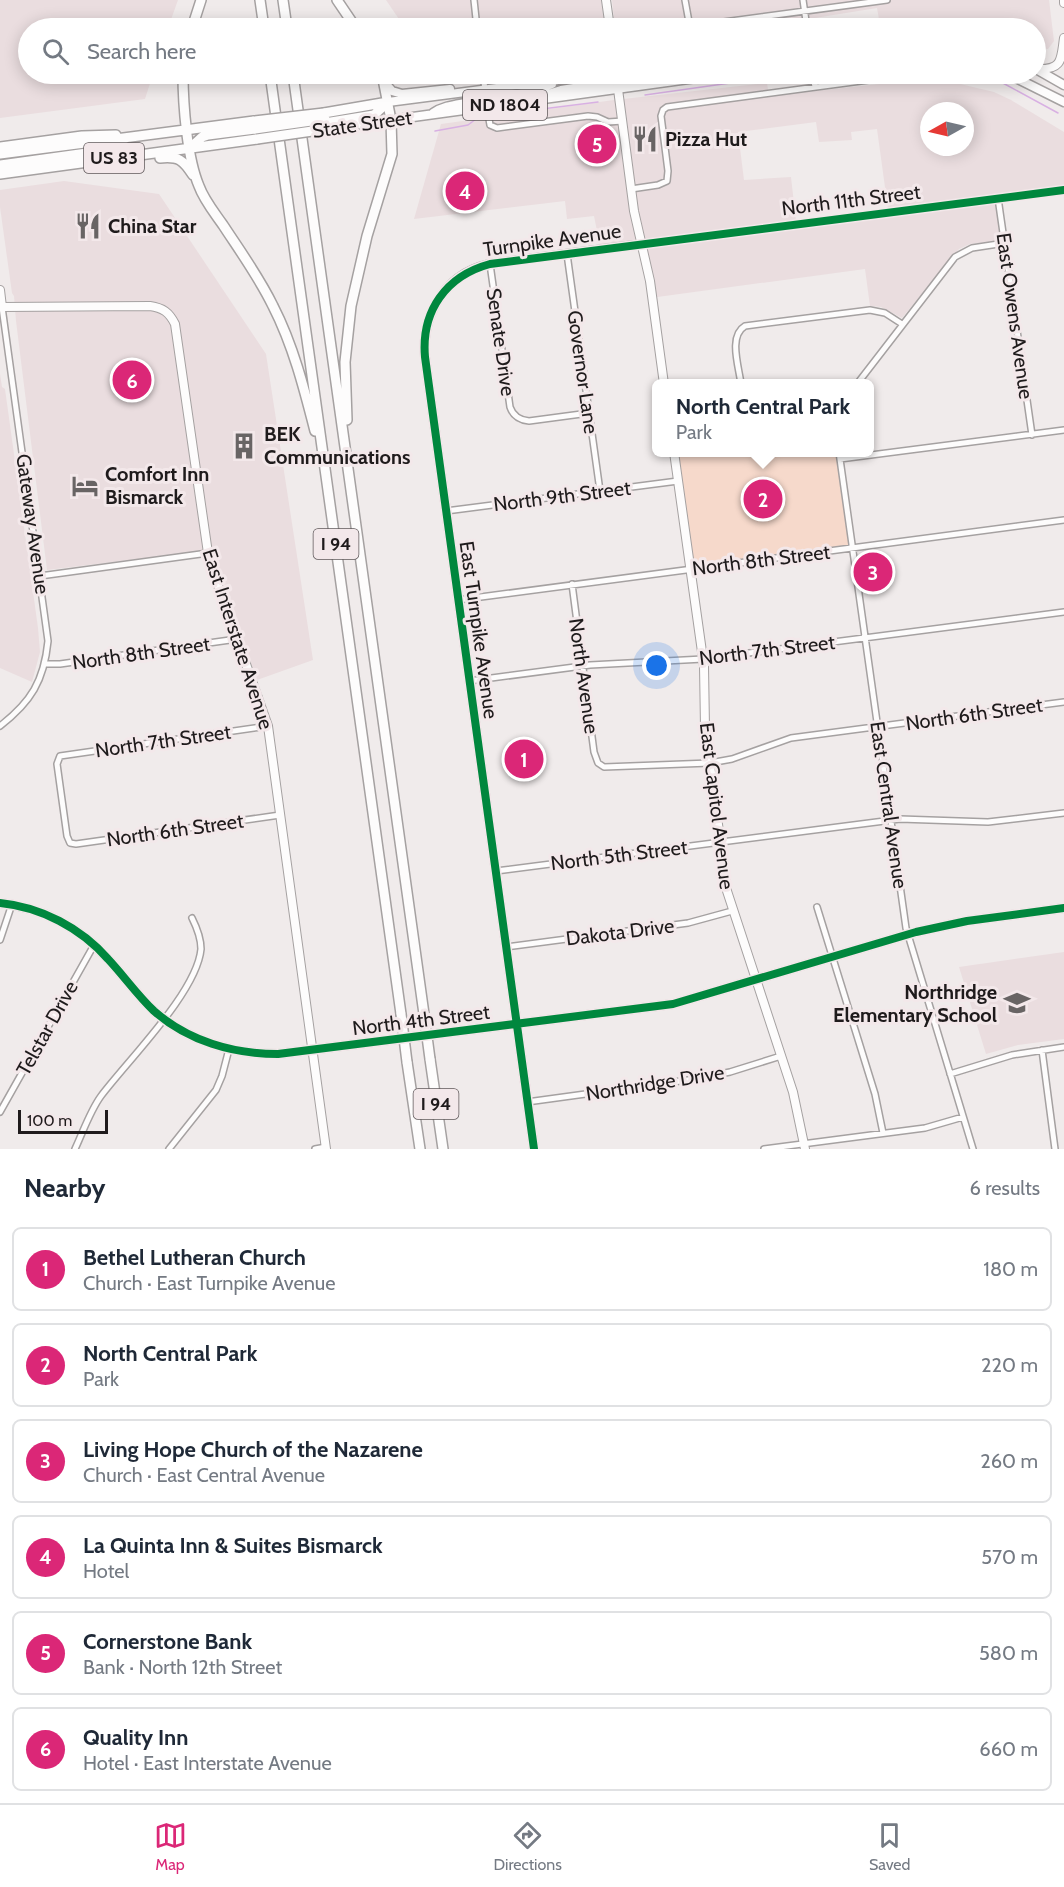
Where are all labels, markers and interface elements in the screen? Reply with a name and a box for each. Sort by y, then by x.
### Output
search box [18,18,1046,84]
icon: search [39,35,72,68]
text: Search here [87,38,196,65]
road number: ND 1804 [463,90,547,120]
north arrow [920,102,974,156]
street label: State Street [311,105,414,143]
pin: 5 [578,122,616,166]
restaurant icon: Pizza Hut [630,124,660,154]
place label: Pizza Hut [665,127,747,151]
road number: US 83 [84,143,144,173]
pin: 4 [446,168,484,213]
street label: North 11th Street [780,180,922,220]
restaurant icon: China Star [73,211,103,241]
place label: China Star [108,214,197,238]
street label: Turnpike Avenue [482,218,622,262]
street label: East Owens Avenue [991,231,1039,401]
street label: Senate Drive [482,286,520,398]
street label: Governor Lane [562,309,604,435]
pin: 6 [112,358,152,403]
popup [652,379,874,457]
text: North Central Park [676,393,850,420]
text: Park [676,420,712,444]
place label: BEK Communications [264,422,410,469]
building icon: BEK Communications [229,431,259,461]
street label: Gateway Avenue [11,452,55,596]
place label: Comfort Inn Bismarck [105,462,209,509]
hotel icon: Comfort Inn Bismarck [70,471,100,501]
street label: North 9th Street [492,476,632,516]
pin: 2 [744,476,783,522]
road number: I 94 [314,529,358,559]
street label: East Turnpike Avenue [455,540,503,720]
street label: North 8th Street [691,540,832,580]
street label: East Interstate Avenue [197,546,279,732]
pin: 3 [854,550,892,594]
street label: North Avenue [564,617,604,735]
street label: North 7th Street [698,630,837,670]
street label: North 8th Street [71,631,212,675]
your location [642,651,671,680]
street label: North 6th Street [904,692,1044,735]
street label: North 7th Street [94,720,233,762]
street label: East Central Avenue [865,720,913,890]
street label: East Capitol Avenue [695,721,739,891]
pin: 1 [504,736,544,782]
street label: North 6th Street [105,808,245,851]
street label: North 5th Street [549,835,689,875]
street label: Dakota Drive [564,913,676,951]
street label: Telstar Drive [11,977,83,1079]
place label: Northridge Elementary School [833,980,997,1027]
school or university icon: Northridge Elementary School [1002,988,1032,1018]
street label: North 4th Street [351,1000,491,1040]
street label: Northridge Drive [584,1060,726,1106]
road number: I 94 [414,1089,458,1119]
scale bar [18,1107,108,1134]
text: 100 m [27,1111,72,1130]
text: Nearby [24,1172,105,1204]
text: 6 results [969,1176,1040,1200]
text: Bethel Lutheran Church [83,1244,306,1271]
text: 1 [42,1257,49,1281]
text: 180 m [983,1257,1038,1281]
text: Church · East Turnpike Avenue [83,1271,336,1295]
text: North Central Park [83,1340,257,1367]
text: 2 [40,1353,51,1377]
text: 220 m [981,1353,1038,1377]
text: Park [83,1367,119,1391]
text: Living Hope Church of the Nazarene [83,1436,423,1463]
text: 3 [40,1449,51,1473]
text: 260 m [980,1449,1038,1473]
text: Church · East Central Avenue [83,1463,325,1487]
text: La Quinta Inn & Suites Bismarck [83,1532,383,1559]
text: 4 [39,1545,52,1569]
text: 570 m [981,1545,1038,1569]
text: Hotel [83,1559,129,1583]
text: Cornerstone Bank [83,1628,252,1655]
text: 5 [40,1641,51,1665]
text: 580 m [979,1641,1038,1665]
text: Bank · North 12th Street [83,1655,282,1679]
text: Quality Inn [83,1724,188,1751]
text: 6 [40,1737,51,1761]
text: 660 m [979,1737,1038,1761]
text: Hotel · East Interstate Avenue [83,1751,332,1775]
tab: Map [154,1819,187,1874]
tab: Directions [494,1819,562,1874]
tab: Saved [869,1819,910,1874]

